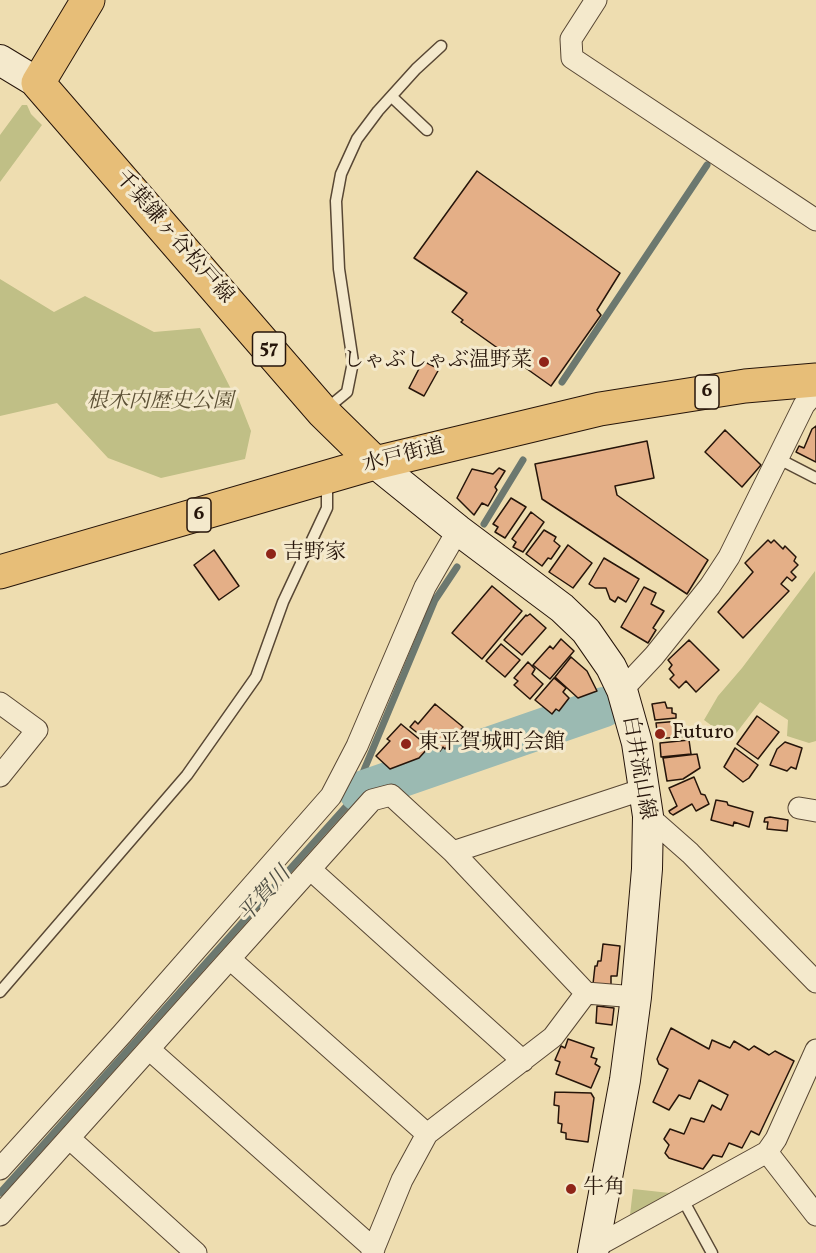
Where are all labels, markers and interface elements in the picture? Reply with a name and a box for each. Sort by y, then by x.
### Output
street label: 千葉鎌ヶ谷松戸線 [108,166,238,310]
road number: 57 [252,332,286,366]
place label: しゃぶしゃぶ温野菜 [343,349,532,375]
marker: しゃぶしゃぶ温野菜 [537,355,551,369]
road number: 6 [695,375,719,409]
park label: 根木内歴史公園 [87,390,233,416]
street label: 水戸街道 [360,435,448,479]
road number: 6 [187,498,211,532]
place label: 吉野家 [283,541,346,567]
marker: 吉野家 [264,547,278,561]
street label: 白井流山線 [615,714,659,822]
place label: Futuro [672,721,734,747]
marker: Futuro [653,727,667,741]
place label: 東平賀城町会館 [418,731,565,757]
marker: 東平賀城町会館 [399,737,413,751]
water label: 平賀川 [234,863,298,929]
place label: 牛角 [583,1176,625,1202]
marker: 牛角 [564,1182,578,1196]

